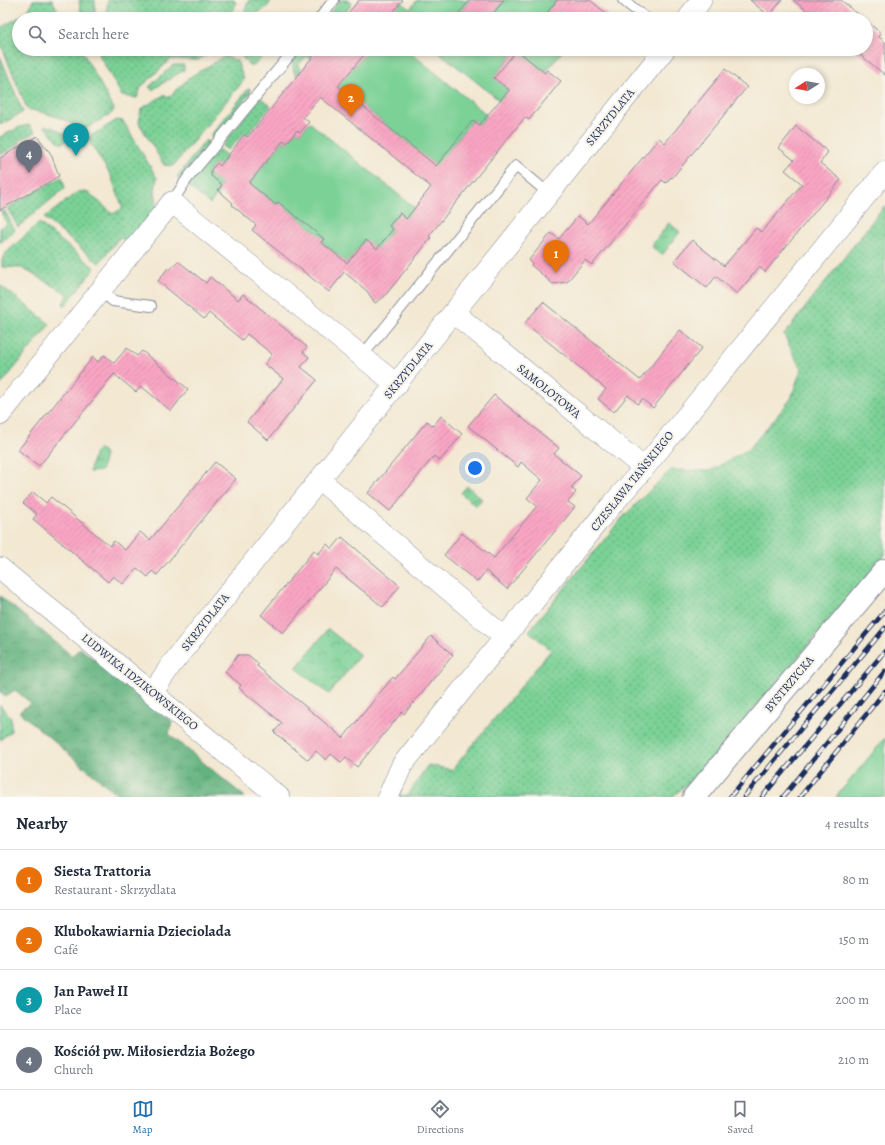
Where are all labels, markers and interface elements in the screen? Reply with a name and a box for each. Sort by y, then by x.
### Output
search box [12,12,873,56]
icon: search [26,23,48,45]
text: Search here [58,24,129,44]
north arrow [789,68,825,104]
pin: 2 [338,84,364,117]
street label: SKRZYDLATA [582,84,639,149]
pin: 3 [63,123,89,156]
pin: 4 [16,140,42,173]
pin: 1 [543,240,569,273]
street label: SKRZYDLATA [380,337,437,402]
street label: SAMOLOTOWA [514,360,585,422]
street label: CZESŁAWA TAŃSKIEGO [587,428,677,534]
your location [465,458,485,478]
street label: SKRZYDLATA [177,589,233,654]
street label: LUDWIKA IDZIKOWSKIEGO [78,630,202,734]
street label: BYSTRZYCKA [761,652,818,715]
text: Nearby [16,812,67,835]
text: 4 results [825,815,869,832]
text: Siesta Trattoria [54,861,151,881]
text: 1 [27,871,31,888]
text: 80 m [842,871,869,888]
text: Restaurant · Skrzydlata [54,881,176,898]
text: Klubokawiarnia Dzieciolada [54,921,231,941]
text: 2 [26,931,32,948]
text: 150 m [839,931,869,948]
text: Café [54,941,78,958]
text: Jan Paweł II [54,981,128,1001]
text: 3 [26,991,32,1008]
text: 200 m [836,991,869,1008]
text: Place [54,1001,82,1018]
text: Kościół pw. Miłosierdzia Bożego [54,1041,255,1061]
text: 4 [26,1051,32,1068]
text: 210 m [838,1051,869,1068]
text: Church [54,1061,93,1078]
tab: Map [132,1098,154,1137]
tab: Directions [417,1098,464,1137]
tab: Saved [727,1098,753,1137]

